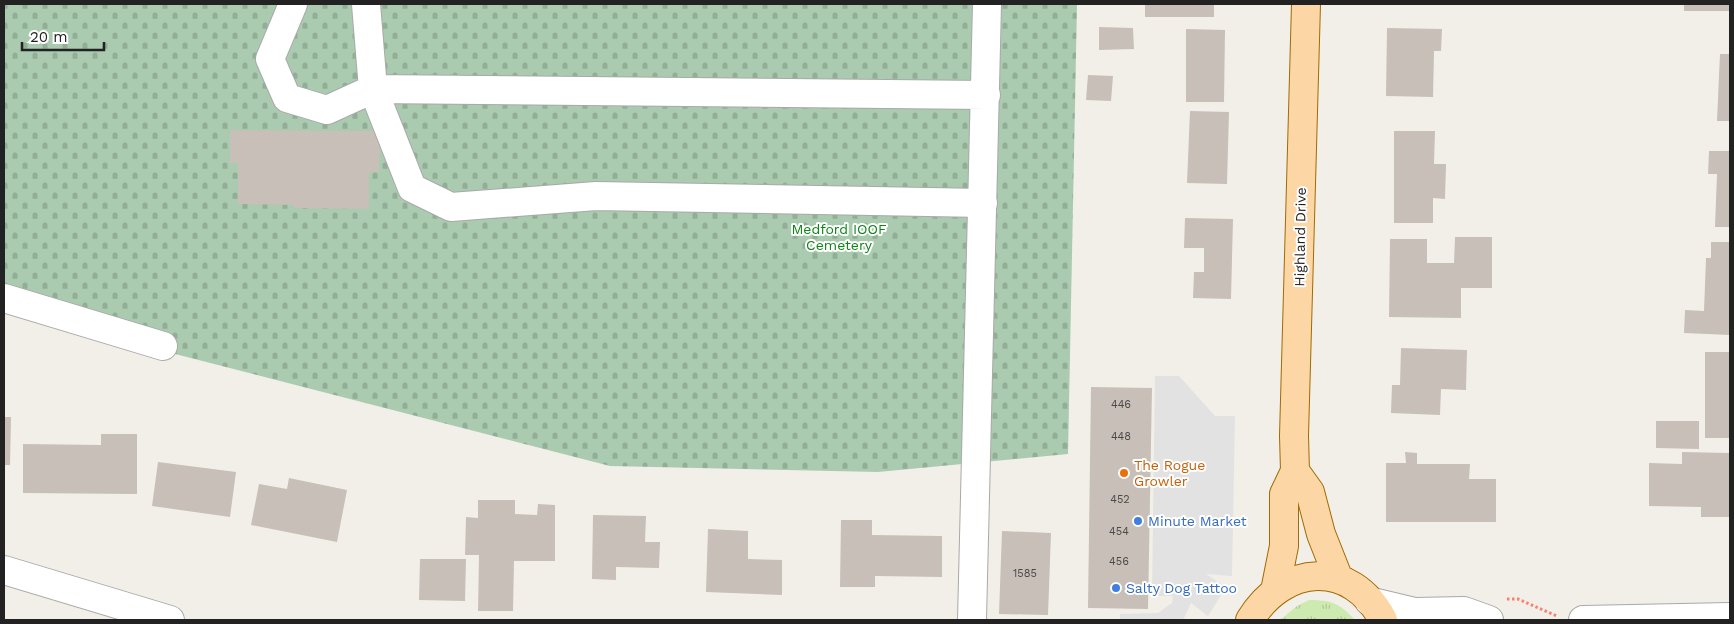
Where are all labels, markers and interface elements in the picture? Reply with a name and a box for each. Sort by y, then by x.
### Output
scale bar [22,20,105,52]
text: 20 m [30,28,68,46]
street label: Highland Drive [1291,187,1309,287]
park label: Medford IOOF Cemetery [791,221,887,253]
house number: 446 [1111,398,1131,411]
house number: 448 [1111,430,1131,443]
place label: The Rogue Growler [1134,457,1205,489]
marker: The Rogue Growler [1118,467,1130,479]
house number: 452 [1110,493,1130,506]
place label: Minute Market [1148,513,1247,529]
marker: Minute Market [1132,515,1144,527]
house number: 454 [1109,525,1129,538]
house number: 456 [1109,555,1129,568]
house number: 1585 [1013,567,1037,580]
place label: Salty Dog Tattoo [1126,580,1237,596]
marker: Salty Dog Tattoo [1110,582,1122,594]

